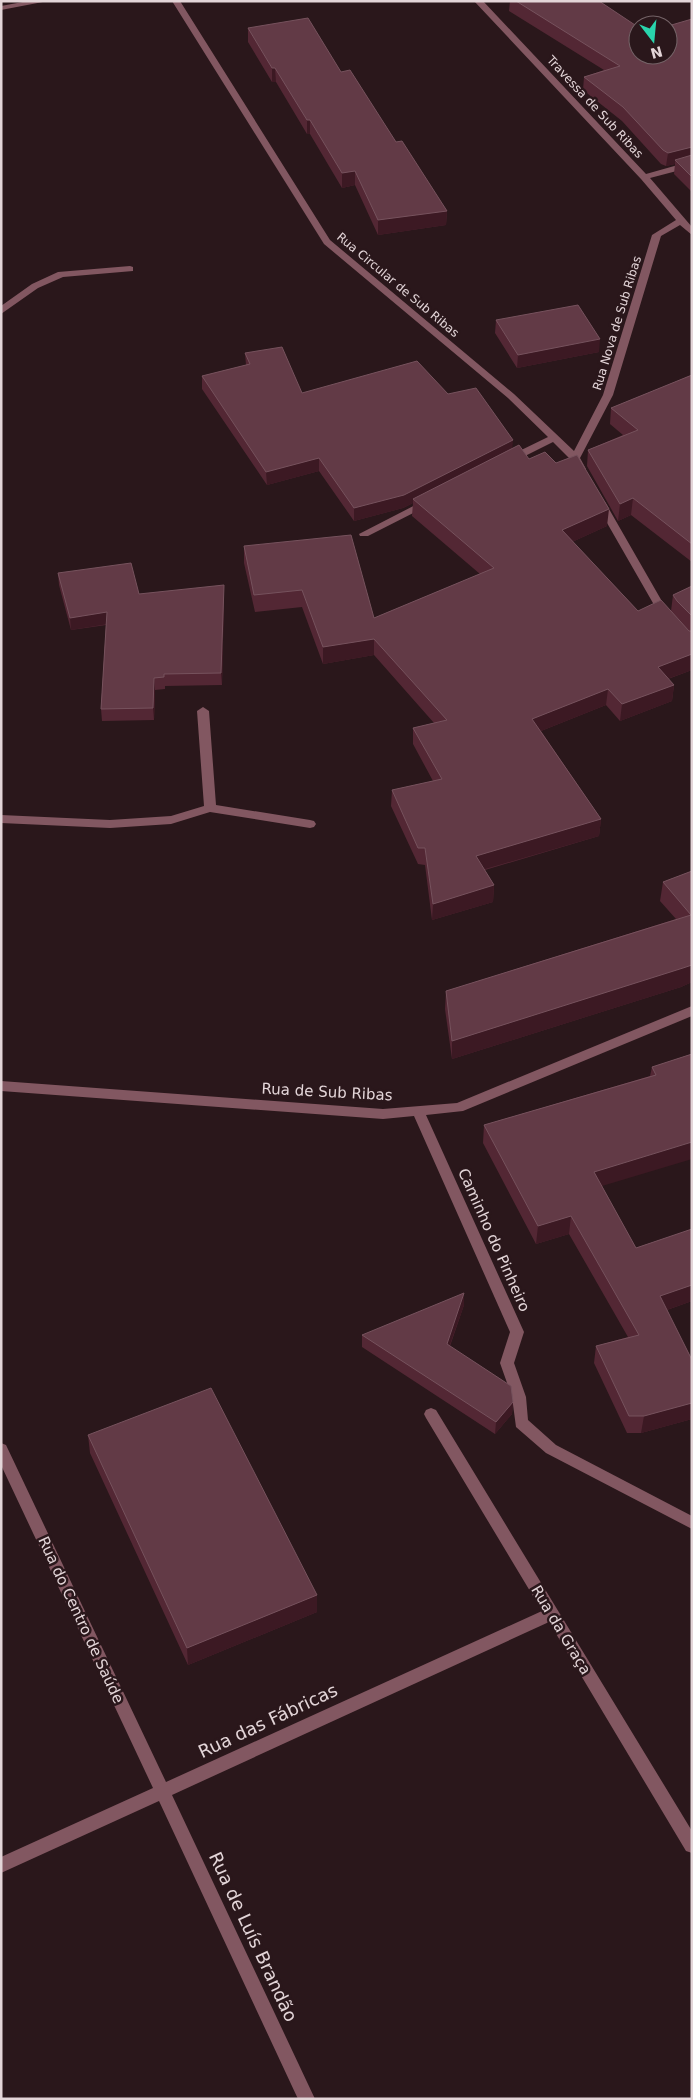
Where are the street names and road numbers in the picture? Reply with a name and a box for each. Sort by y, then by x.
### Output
street label: Travessa de Sub Ribas [543,52,646,161]
street label: Rua Circular de Sub Ribas [334,230,462,340]
street label: Rua Nova de Sub Ribas [590,254,644,392]
street label: Rua de Sub Ribas [261,1080,393,1104]
street label: Caminho do Pinheiro [454,1165,534,1315]
street label: Rua do Centro de Saúde [34,1534,128,1706]
street label: Rua da Graça [527,1582,595,1678]
street label: Rua das Fábricas [195,1679,341,1762]
street label: Rua de Luís Brandão [205,1849,302,2025]

